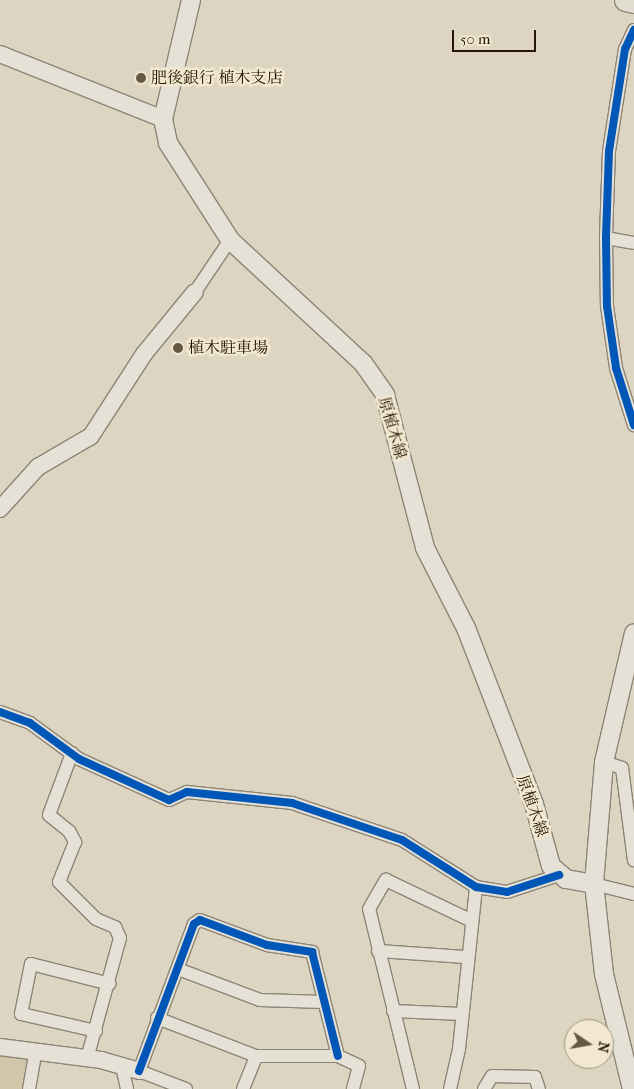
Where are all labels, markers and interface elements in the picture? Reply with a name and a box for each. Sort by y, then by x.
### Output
scale bar [454,20,538,52]
text: 50 m [460,30,490,48]
place label: 肥後銀行 植木支店 [151,68,282,88]
marker: 肥後銀行 植木支店 [135,72,147,84]
place label: 植木駐車場 [188,338,268,358]
marker: 植木駐車場 [172,342,184,354]
street label: 原植木線 [374,395,410,461]
street label: 原植木線 [513,773,551,839]
north arrow [564,1019,614,1069]
text: N [594,1040,613,1054]

